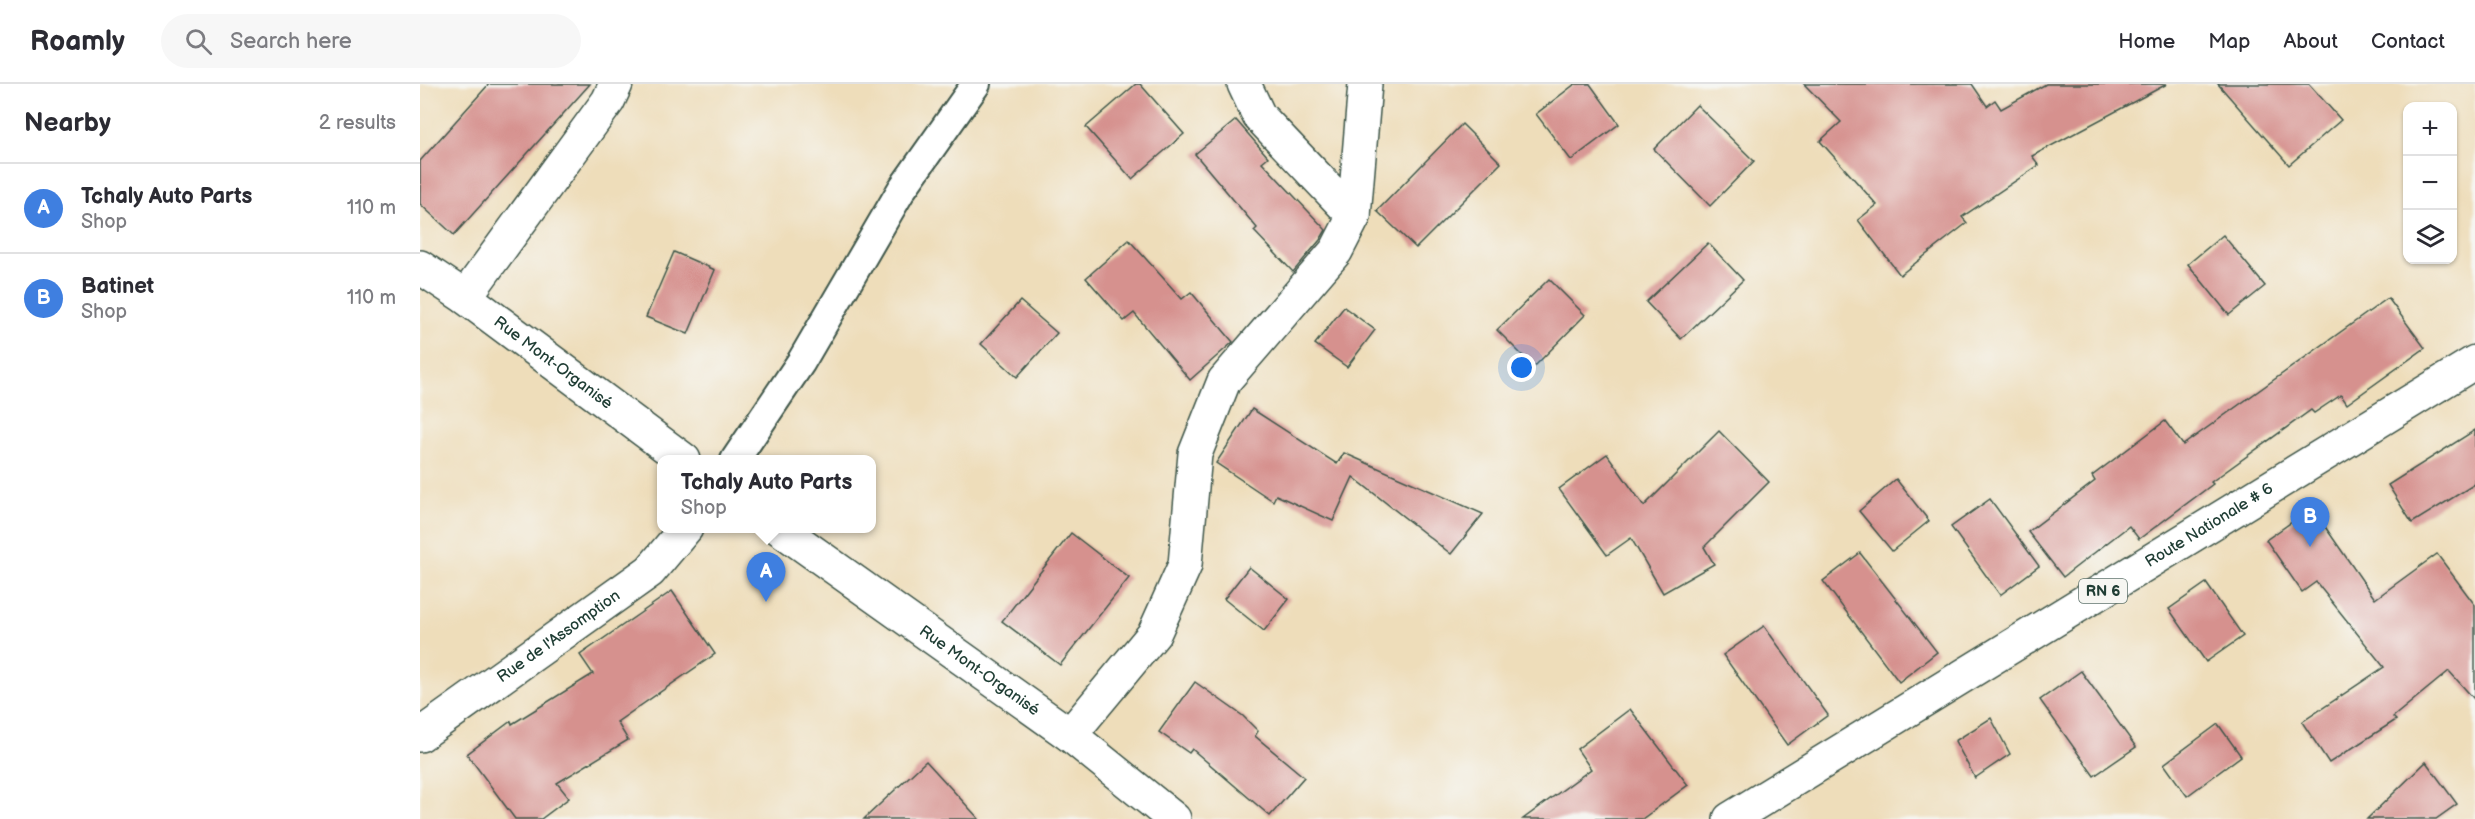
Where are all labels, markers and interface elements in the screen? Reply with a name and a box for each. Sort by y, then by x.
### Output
search box [161,14,581,68]
text: Roamly [30,25,125,58]
icon: search [182,25,215,58]
text: Search here [230,28,352,55]
text: Home [2118,29,2175,54]
text: Map [2208,29,2250,54]
text: About [2283,29,2338,54]
text: Contact [2371,29,2445,54]
map controls [2403,102,2457,264]
button: + [2403,102,2457,156]
text: Nearby [24,108,111,139]
text: 2 results [319,111,396,135]
button: − [2403,156,2457,210]
text: Tchaly Auto Parts [81,183,252,210]
text: A [37,196,50,220]
text: 110 m [347,196,396,220]
text: Shop [81,210,127,234]
button: layers [2403,210,2457,264]
text: Batinet [81,273,154,300]
text: B [36,286,51,310]
text: 110 m [347,286,396,310]
text: Shop [81,300,127,324]
street label: Rue Mont-Organisé [490,312,617,413]
your location [1507,353,1536,382]
popup [657,455,876,533]
text: Tchaly Auto Parts [681,469,852,496]
street label: Route Nationale # 6 [2142,479,2277,571]
text: Shop [681,496,727,520]
pin: B [2290,498,2330,547]
pin: A [746,552,786,602]
road number: RN 6 [2079,579,2127,603]
street label: Rue de l'Assomption [493,586,624,687]
street label: Rue Mont-Organisé [916,621,1044,720]

